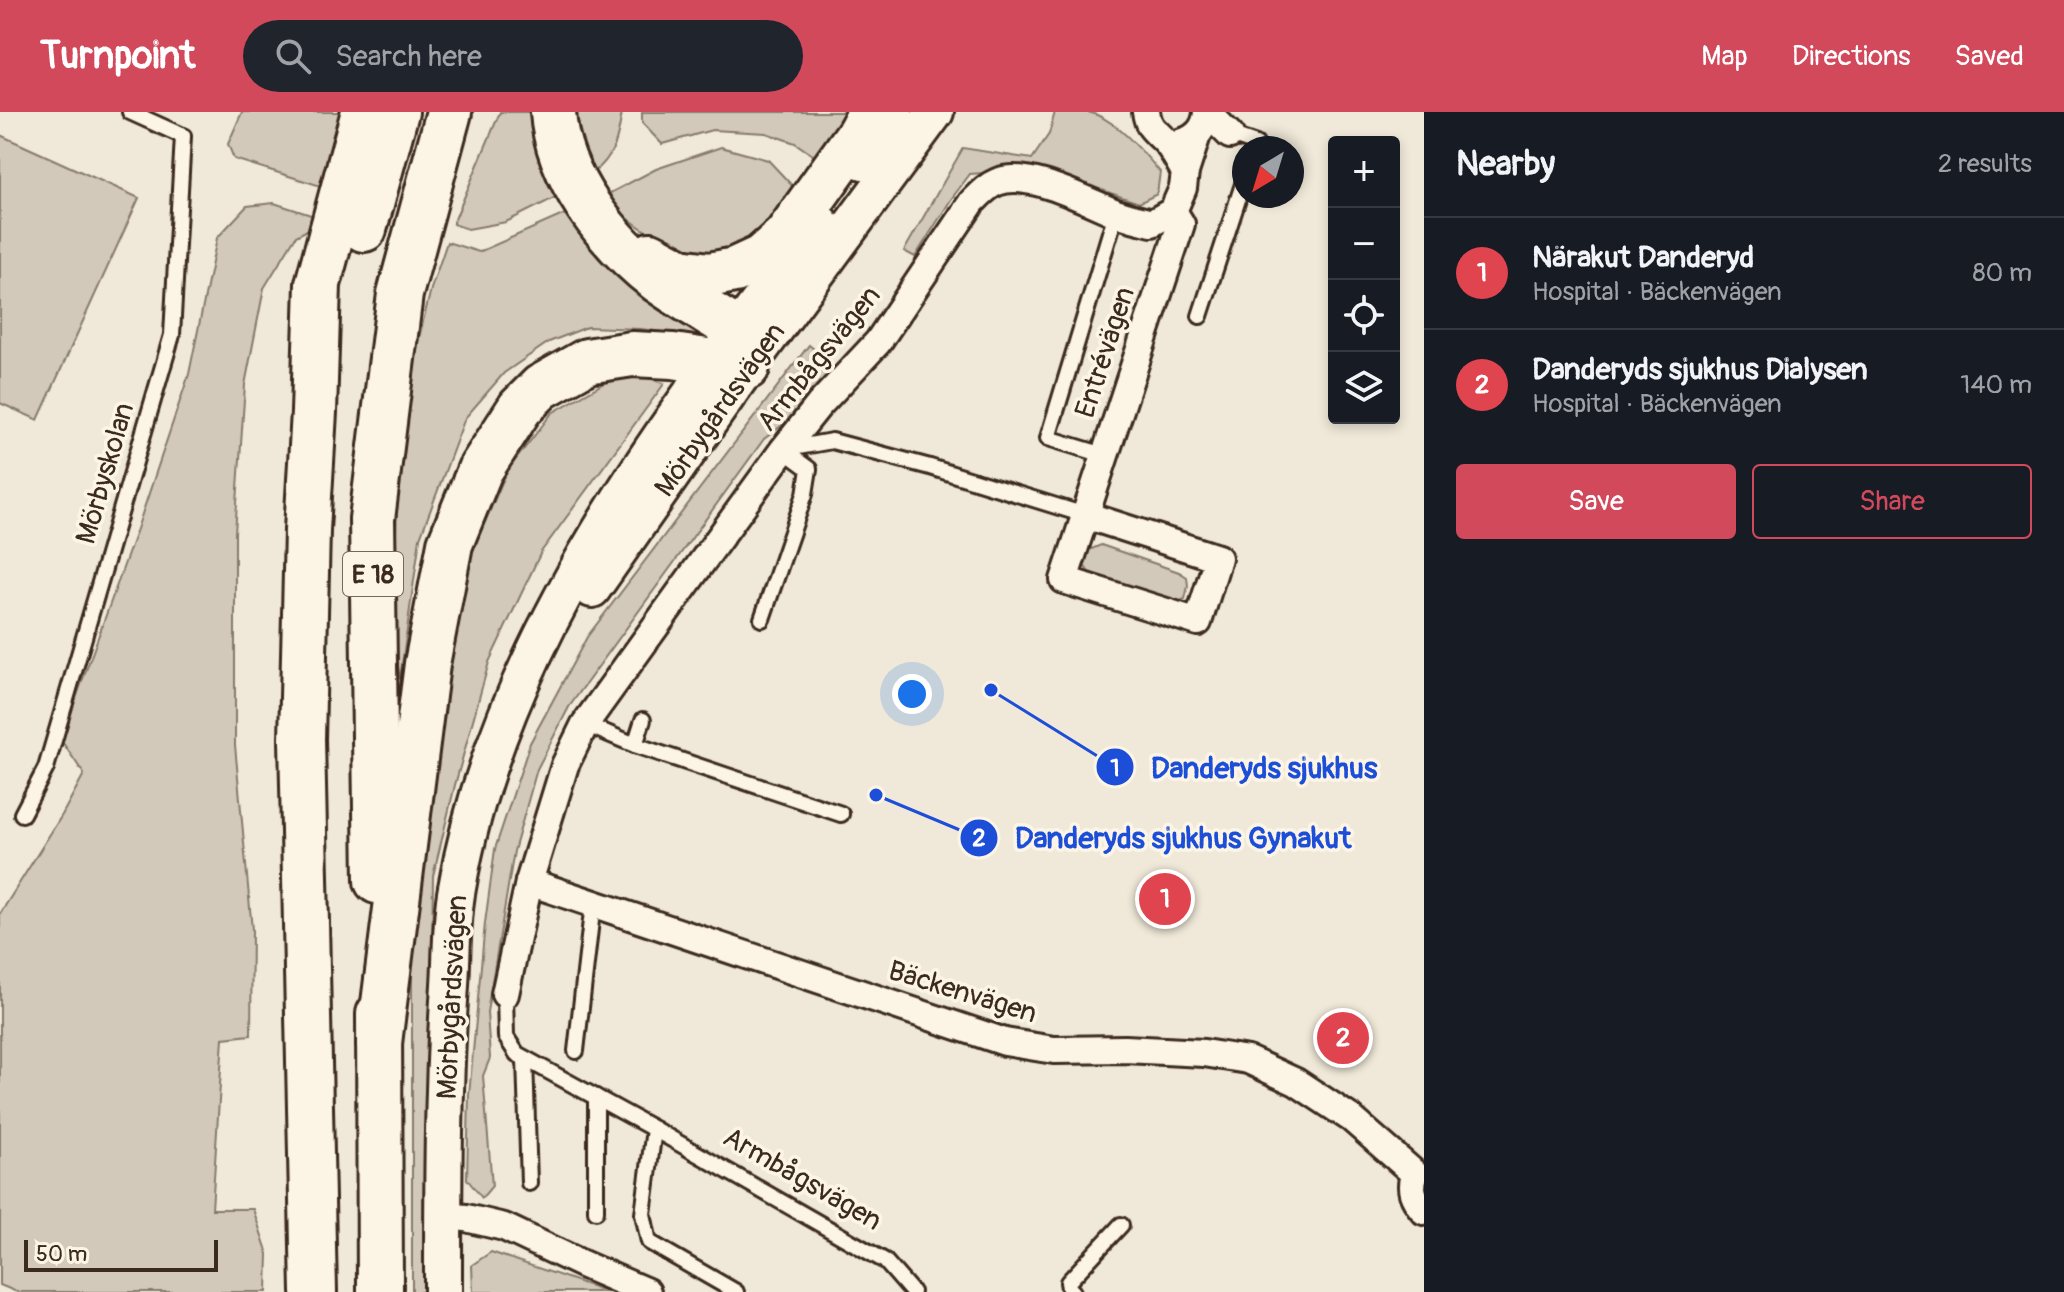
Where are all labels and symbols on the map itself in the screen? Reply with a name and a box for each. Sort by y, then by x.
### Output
north arrow [1232,136,1304,208]
street label: Armbågsvägen [750,279,888,439]
street label: Entrévägen [1068,283,1143,422]
street label: Mörbygårdsvägen [647,316,793,504]
street label: Mörbyskolan [69,399,142,548]
road number: E 18 [343,552,403,596]
your location [892,674,932,714]
callout: Danderyds sjukhus [1095,740,1394,794]
text: Danderyds sjukhus [1151,750,1378,787]
text: 1 [1110,754,1120,783]
callout: Danderyds sjukhus Gynakut [959,811,1368,865]
text: Danderyds sjukhus Gynakut [1015,820,1352,857]
text: 2 [972,824,986,853]
pin: 1 [1139,869,1191,929]
street label: Mörbygårdsvägen [430,894,475,1100]
street label: Bäckenvägen [884,953,1041,1032]
pin: 2 [1317,1008,1369,1068]
street label: Armbågsvägen [717,1120,888,1239]
scale bar [24,1236,218,1272]

